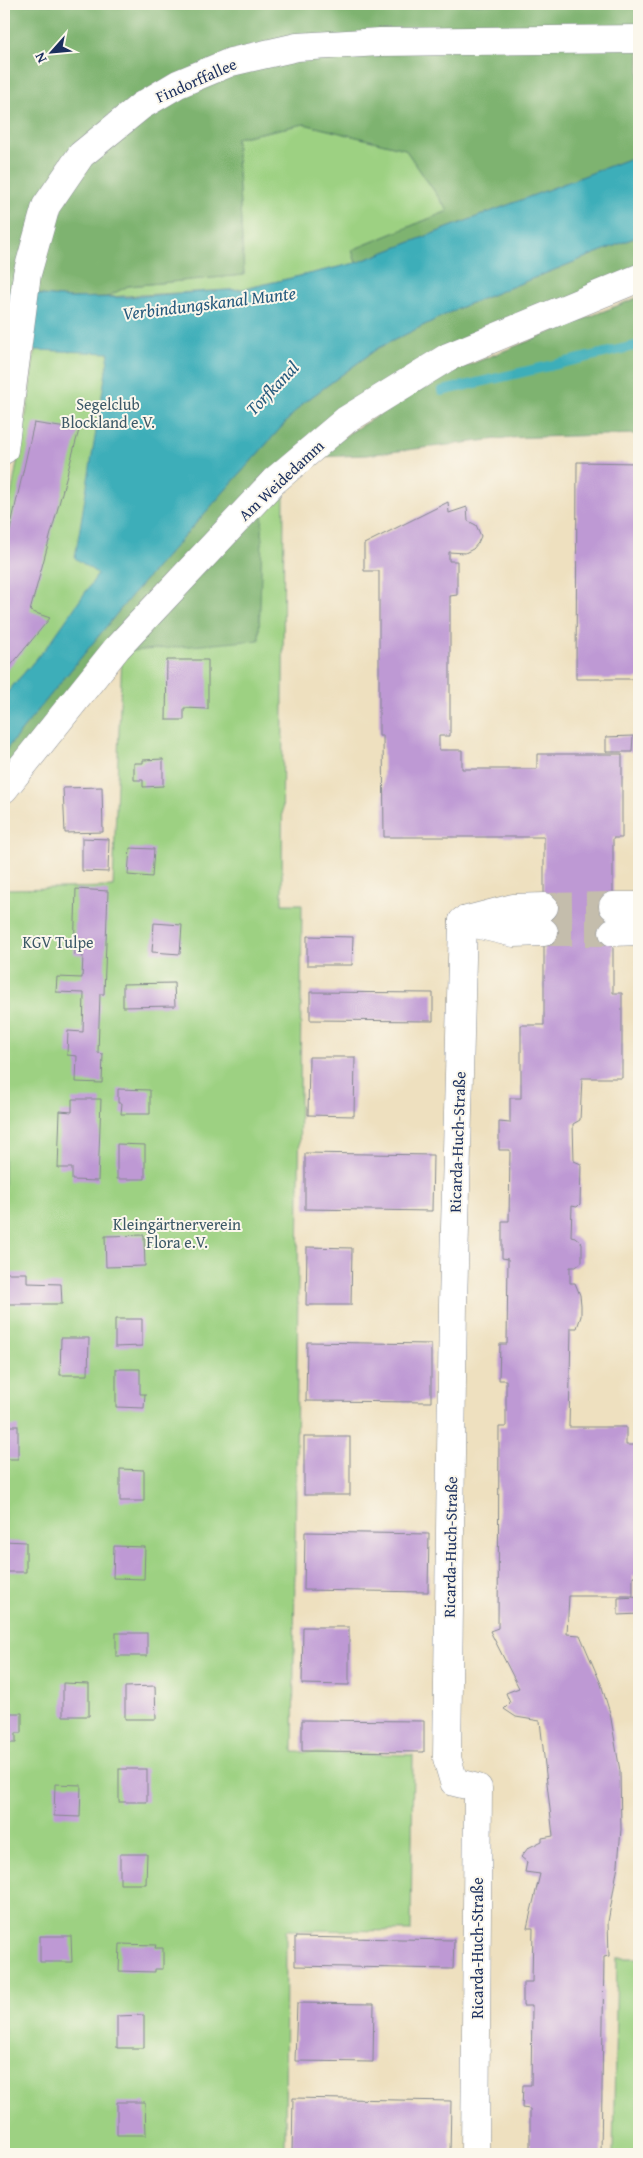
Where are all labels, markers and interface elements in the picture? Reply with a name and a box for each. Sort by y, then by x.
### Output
north arrow [28,28,78,78]
text: N [29,49,51,67]
street label: Findorffallee [152,51,240,109]
water label: Verbindungskanal Munte [121,279,297,327]
water label: Torfkanal [239,354,305,421]
park label: Segelclub Blockland e.V. [61,392,155,434]
street label: Am Weidedamm [233,434,329,526]
park label: KGV Tulpe [22,930,94,954]
street label: Ricarda-Huch-Straße [443,1071,471,1213]
park label: Kleingärtnerverein Flora e.V. [113,1212,241,1254]
street label: Ricarda-Huch-Straße [437,1476,463,1618]
street label: Ricarda-Huch-Straße [465,1877,489,2019]

